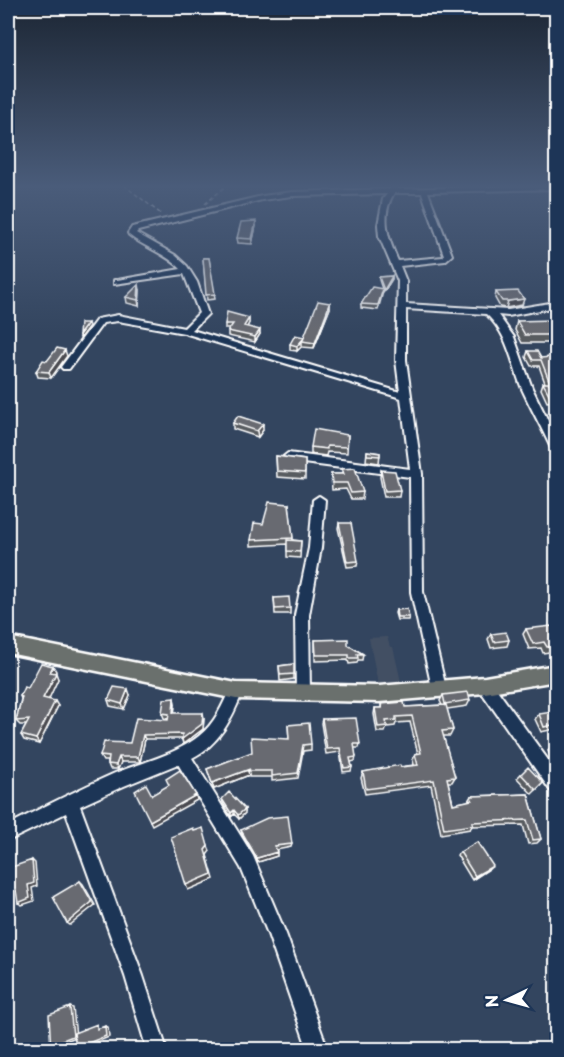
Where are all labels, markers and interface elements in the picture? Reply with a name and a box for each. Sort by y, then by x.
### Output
north arrow [477,970,537,1030]
text: N [479,994,504,1009]

